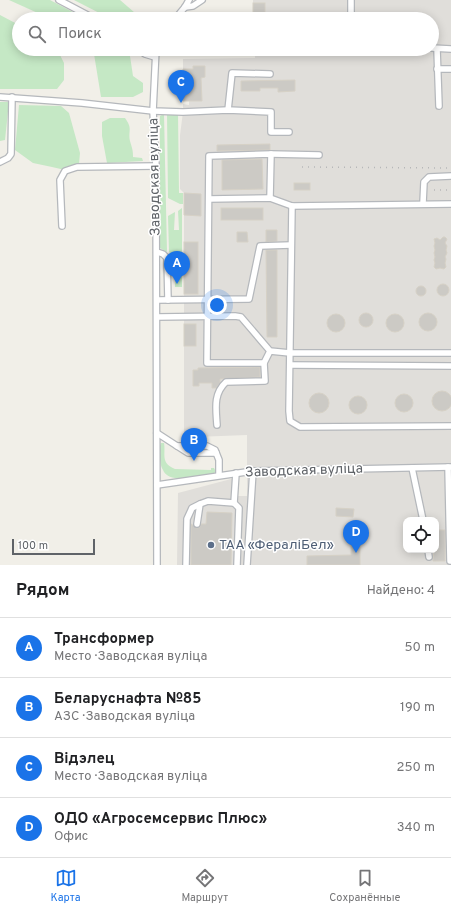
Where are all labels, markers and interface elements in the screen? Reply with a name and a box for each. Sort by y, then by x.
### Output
search box [12,12,439,56]
icon: search [26,23,48,45]
text: Поиск [58,25,102,44]
pin: C [168,70,194,103]
street label: Заводская вуліца [145,118,165,236]
pin: A [164,251,190,284]
your location [207,295,227,315]
pin: B [181,428,207,461]
street label: Заводская вуліца [245,460,363,482]
map controls [403,517,439,553]
button: locate [403,517,439,553]
pin: D [343,520,369,553]
scale bar [12,537,95,556]
place label: ТАА «ФераліБел» [219,537,334,554]
text: 100 m [18,539,48,553]
marker: ТАА «ФераліБел» [206,540,216,550]
text: Рядом [16,580,69,602]
text: Найдено: 4 [367,583,435,599]
text: Трансформер [54,630,154,649]
text: A [24,640,34,656]
text: 50 m [405,640,435,656]
text: Место · Заводская вуліца [54,649,207,665]
text: Беларуснафта №85 [54,690,201,709]
text: B [25,700,33,716]
text: 190 m [400,700,435,716]
text: АЗС · Заводская вуліца [54,709,195,725]
text: Відэлец [54,750,115,769]
text: C [25,760,33,776]
text: 250 m [397,760,435,776]
text: Место · Заводская вуліца [54,769,207,785]
text: ОДО «Агросемсервис Плюс» [54,810,267,829]
text: D [24,820,34,836]
text: 340 m [397,820,435,836]
text: Офис [54,829,88,845]
tab: Карта [50,867,81,905]
tab: Маршрут [181,867,228,905]
tab: Сохранённые [329,867,401,905]

